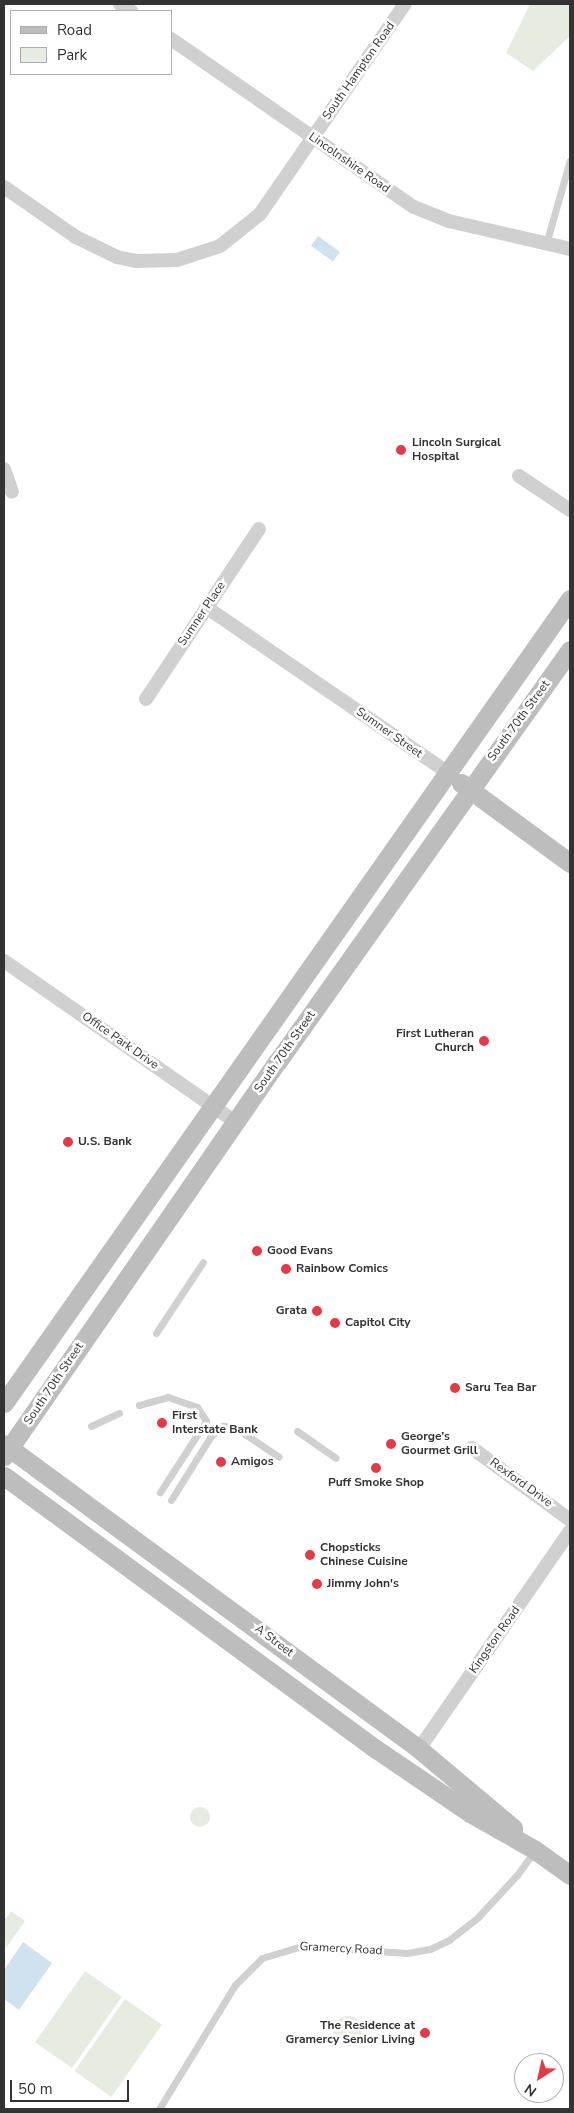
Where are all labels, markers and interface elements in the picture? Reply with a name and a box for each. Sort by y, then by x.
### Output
legend [10,10,172,75]
street label: South Hampton Road [320,19,398,123]
text: Road [57,20,92,40]
text: Park [57,45,87,65]
street label: Lincolnshire Road [306,130,392,196]
place label: Lincoln Surgical Hospital [412,436,501,464]
marker: Lincoln Surgical Hospital [394,443,408,457]
street label: Sumner Place [175,579,229,649]
street label: South 70th Street [485,678,553,764]
street label: Sumner Street [353,705,425,761]
street label: Office Park Drive [79,1009,161,1073]
street label: South 70th Street [252,1009,318,1095]
place label: First Lutheran Church [396,1027,474,1055]
marker: First Lutheran Church [478,1035,490,1047]
place label: U.S. Bank [78,1135,132,1149]
marker: U.S. Bank [62,1136,74,1148]
place label: Good Evans [267,1244,333,1258]
marker: Good Evans [251,1245,263,1257]
place label: Rainbow Comics [296,1262,388,1276]
marker: Rainbow Comics [280,1263,292,1275]
place label: Grata [276,1304,307,1318]
marker: Grata [311,1305,323,1317]
place label: Capitol City [345,1316,411,1330]
marker: Capitol City [329,1317,341,1329]
street label: South 70th Street [21,1340,87,1428]
place label: Saru Tea Bar [465,1381,536,1395]
marker: Saru Tea Bar [449,1382,461,1394]
place label: First Interstate Bank [172,1409,258,1437]
marker: First Interstate Bank [156,1417,168,1429]
place label: George’s Gourmet Grill [401,1430,477,1458]
marker: George’s Gourmet Grill [385,1438,397,1450]
place label: Amigos [231,1455,274,1469]
street label: Rexford Drive [487,1455,555,1511]
marker: Amigos [215,1456,227,1468]
marker: Puff Smoke Shop [370,1462,382,1474]
place label: Puff Smoke Shop [328,1476,424,1490]
place label: Chopsticks Chinese Cuisine [320,1541,408,1569]
marker: Chopsticks Chinese Cuisine [304,1549,316,1561]
place label: Jimmy John's [327,1577,399,1591]
marker: Jimmy John's [311,1578,323,1590]
street label: Kingston Road [467,1604,523,1676]
street label: A Street [252,1622,296,1660]
street label: Gramercy Road [299,1940,383,1958]
place label: The Residence at Gramercy Senior Living [286,2019,415,2047]
marker: The Residence at Gramercy Senior Living [419,2027,431,2039]
north arrow [514,2053,564,2103]
scale bar [12,2070,131,2102]
text: 50 m [18,2079,53,2099]
text: N [521,2079,540,2101]

